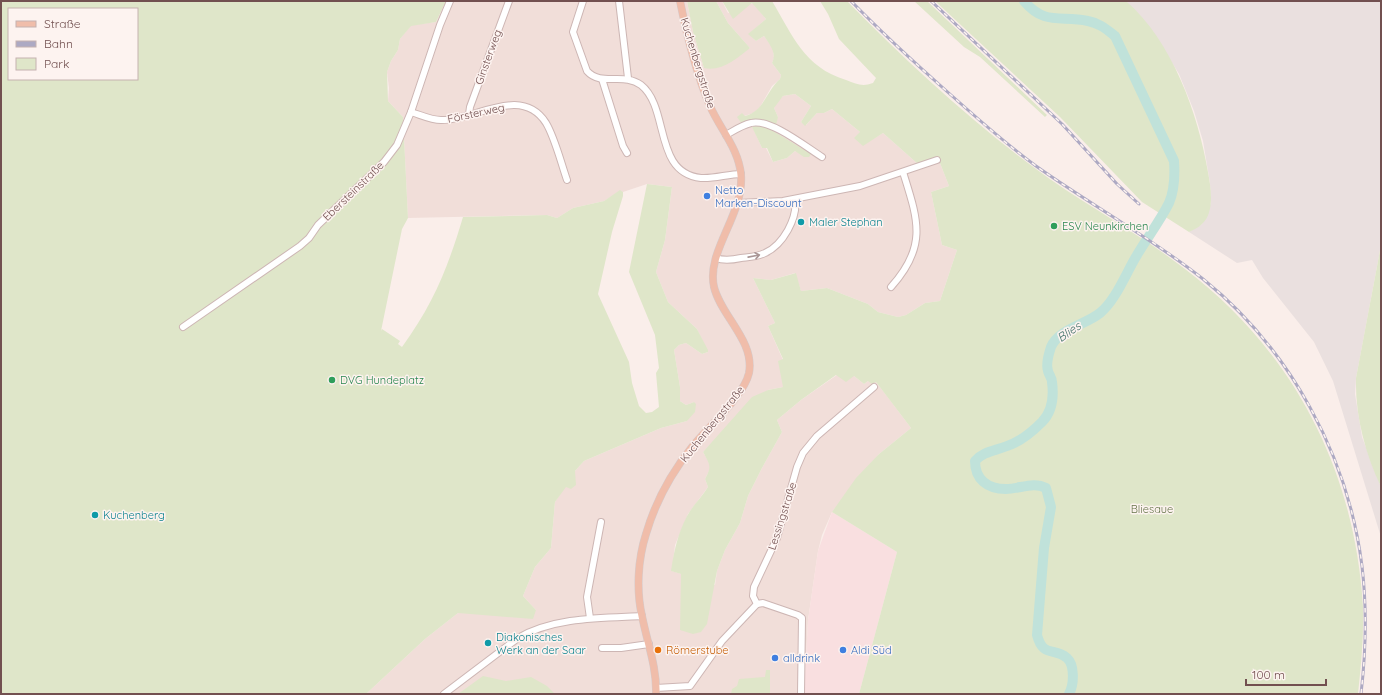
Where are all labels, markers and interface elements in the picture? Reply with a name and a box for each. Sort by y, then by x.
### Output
legend [8,8,138,80]
text: Straße [44,16,81,31]
street label: Kuchenbergstraße [678,16,718,110]
street label: Ginsterweg [472,28,504,86]
text: Bahn [44,36,73,51]
text: Park [44,56,69,71]
street label: Försterweg [446,100,506,126]
street label: Ebersteinstraße [319,158,387,224]
place label: Netto Marken-Discount [715,183,802,210]
marker: Netto Marken-Discount [702,191,712,201]
place label: Maler Stephan [809,215,883,229]
marker: Maler Stephan [796,217,806,227]
place label: ESV Neunkirchen [1062,219,1148,233]
marker: ESV Neunkirchen [1049,221,1059,231]
one-way arrow [747,252,760,260]
water label: Blies [1054,317,1085,345]
place label: DVG Hundeplatz [340,373,424,387]
marker: DVG Hundeplatz [327,375,337,385]
street label: Kuchenbergstraße [677,383,747,465]
street label: Lessingstraße [764,480,800,552]
park label: Bliesaue [1131,502,1173,516]
place label: Kuchenberg [103,508,165,522]
marker: Kuchenberg [90,510,100,520]
place label: Diakonisches Werk an der Saar [496,630,587,657]
marker: Diakonisches Werk an der Saar [483,638,493,648]
place label: Römerstube [666,643,729,657]
place label: Aldi Süd [851,643,892,657]
marker: Römerstube [653,645,663,655]
marker: Aldi Süd [838,645,848,655]
place label: alldrink [783,651,820,665]
marker: alldrink [770,653,780,663]
scale bar [1246,661,1326,687]
text: 100 m [1252,667,1285,682]

